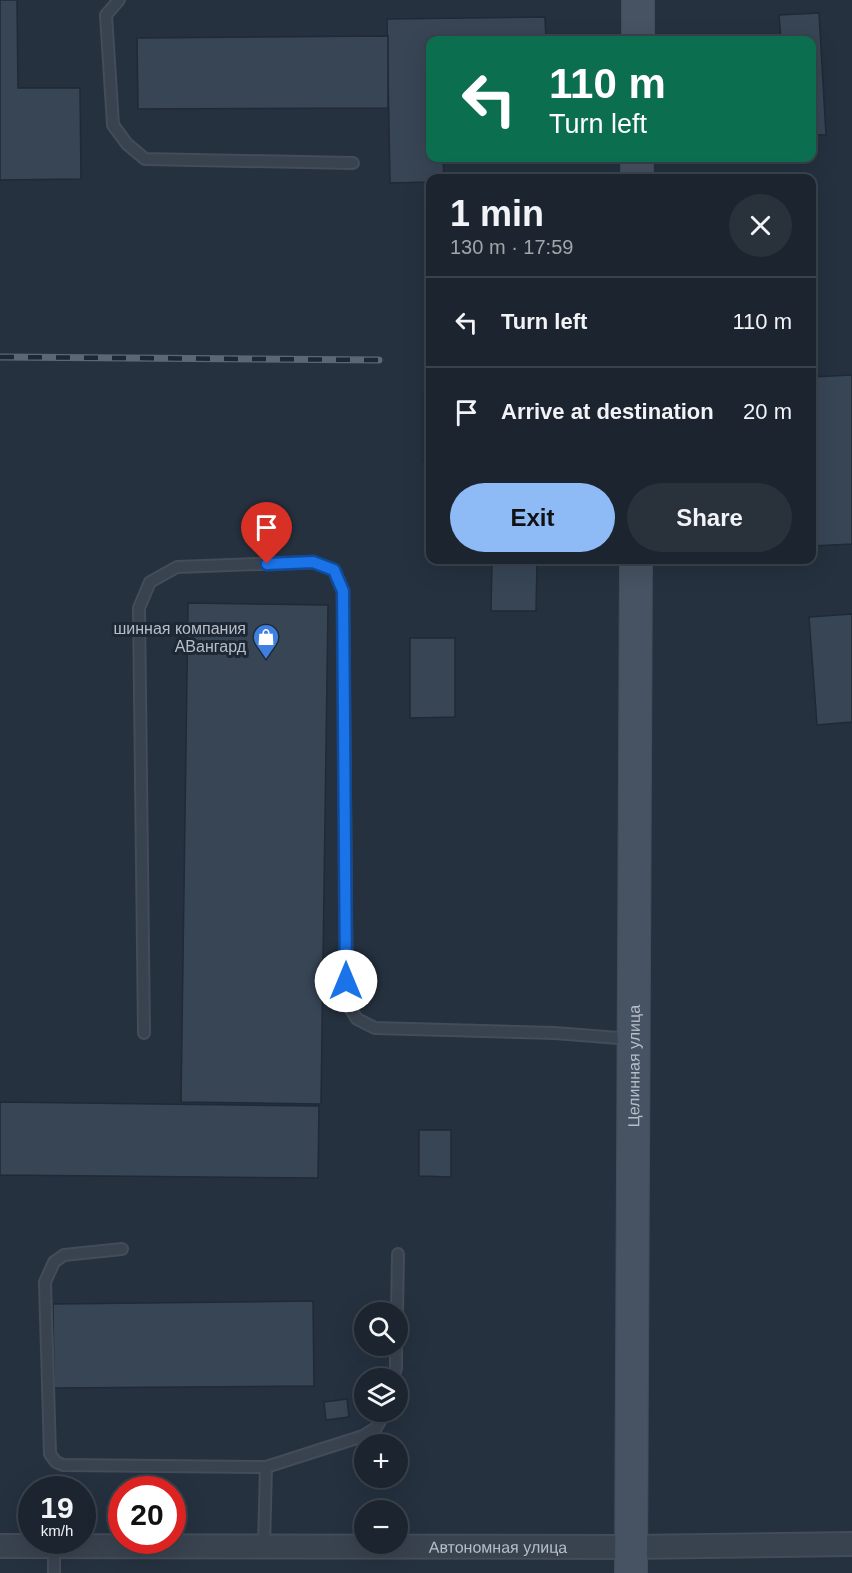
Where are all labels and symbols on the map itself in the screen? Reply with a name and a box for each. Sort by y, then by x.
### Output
pin [241,502,292,564]
place label: шинная компания АВангард [113,620,247,655]
shop icon: шинная компания АВангард [251,622,281,660]
position arrow [314,949,378,1013]
street label: Целинная улица [625,1005,642,1127]
speed limit sign: 20 [108,1476,186,1554]
street label: Автономная улица [429,1538,567,1555]

